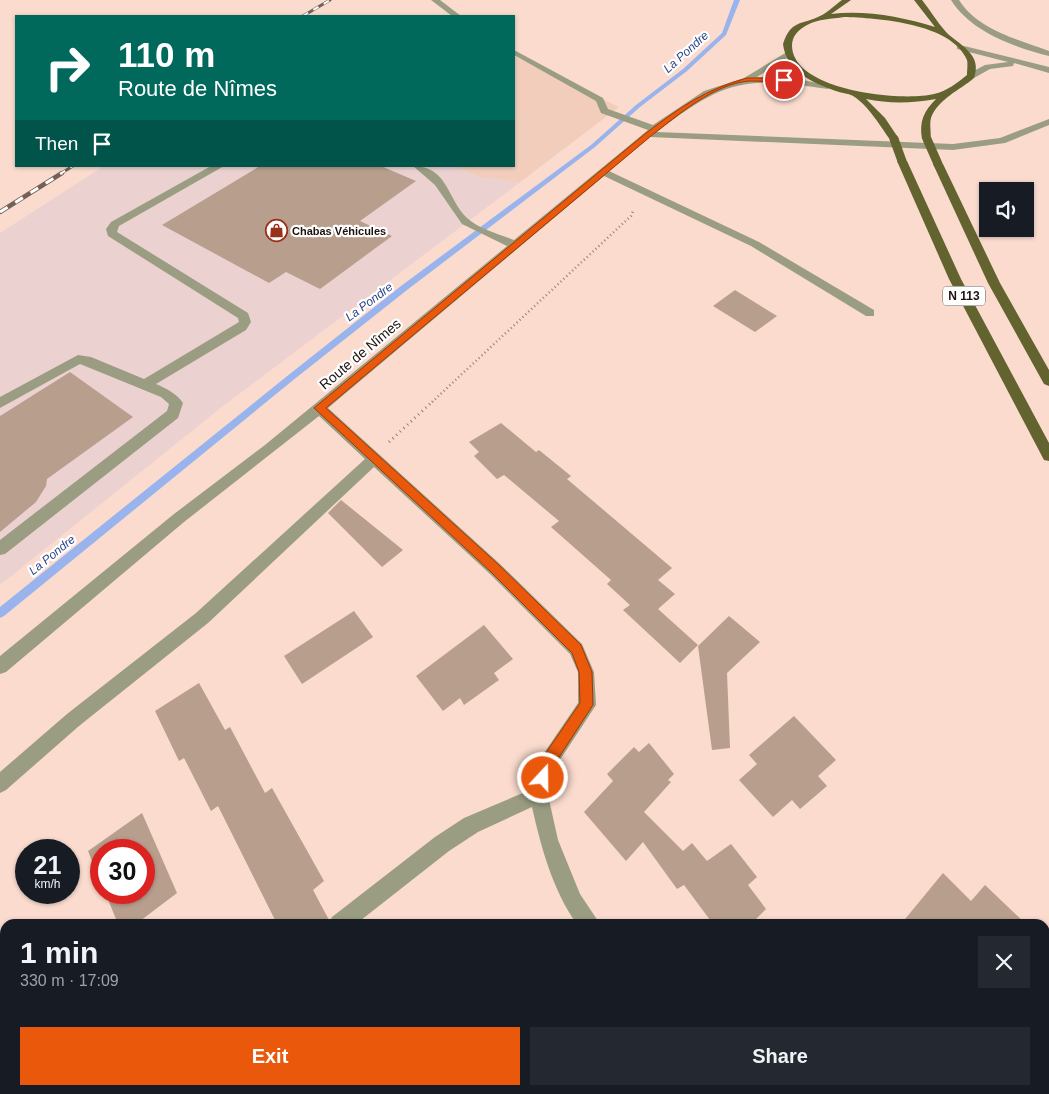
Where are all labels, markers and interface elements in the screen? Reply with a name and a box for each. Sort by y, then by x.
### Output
water label: La Pondre [661,28,711,76]
icon: right [35,35,100,100]
text: 110 m [118,35,215,74]
pin [763,59,805,101]
icon: arrive [770,66,798,94]
text: Route de Nîmes [118,76,277,101]
icon: arrive [88,130,116,158]
text: Then [35,133,78,154]
map controls [979,182,1034,237]
button: sound [979,182,1034,237]
shop icon: Chabas Véhicules [264,219,288,243]
place label: Chabas Véhicules [292,225,386,237]
water label: La Pondre [343,280,396,324]
road number: N 113 [943,286,985,306]
street label: Route de Nîmes [316,315,404,393]
water label: La Pondre [26,532,78,578]
position arrow [516,751,568,803]
speed limit sign: 30 [90,839,155,904]
text: 21 [34,851,61,879]
text: km/h [34,877,61,891]
text: 1 min [20,936,98,969]
button: close [978,936,1030,988]
text: 330 m · 17:09 [20,972,119,989]
button: Exit [20,1027,520,1085]
button: Share [530,1027,1030,1085]

